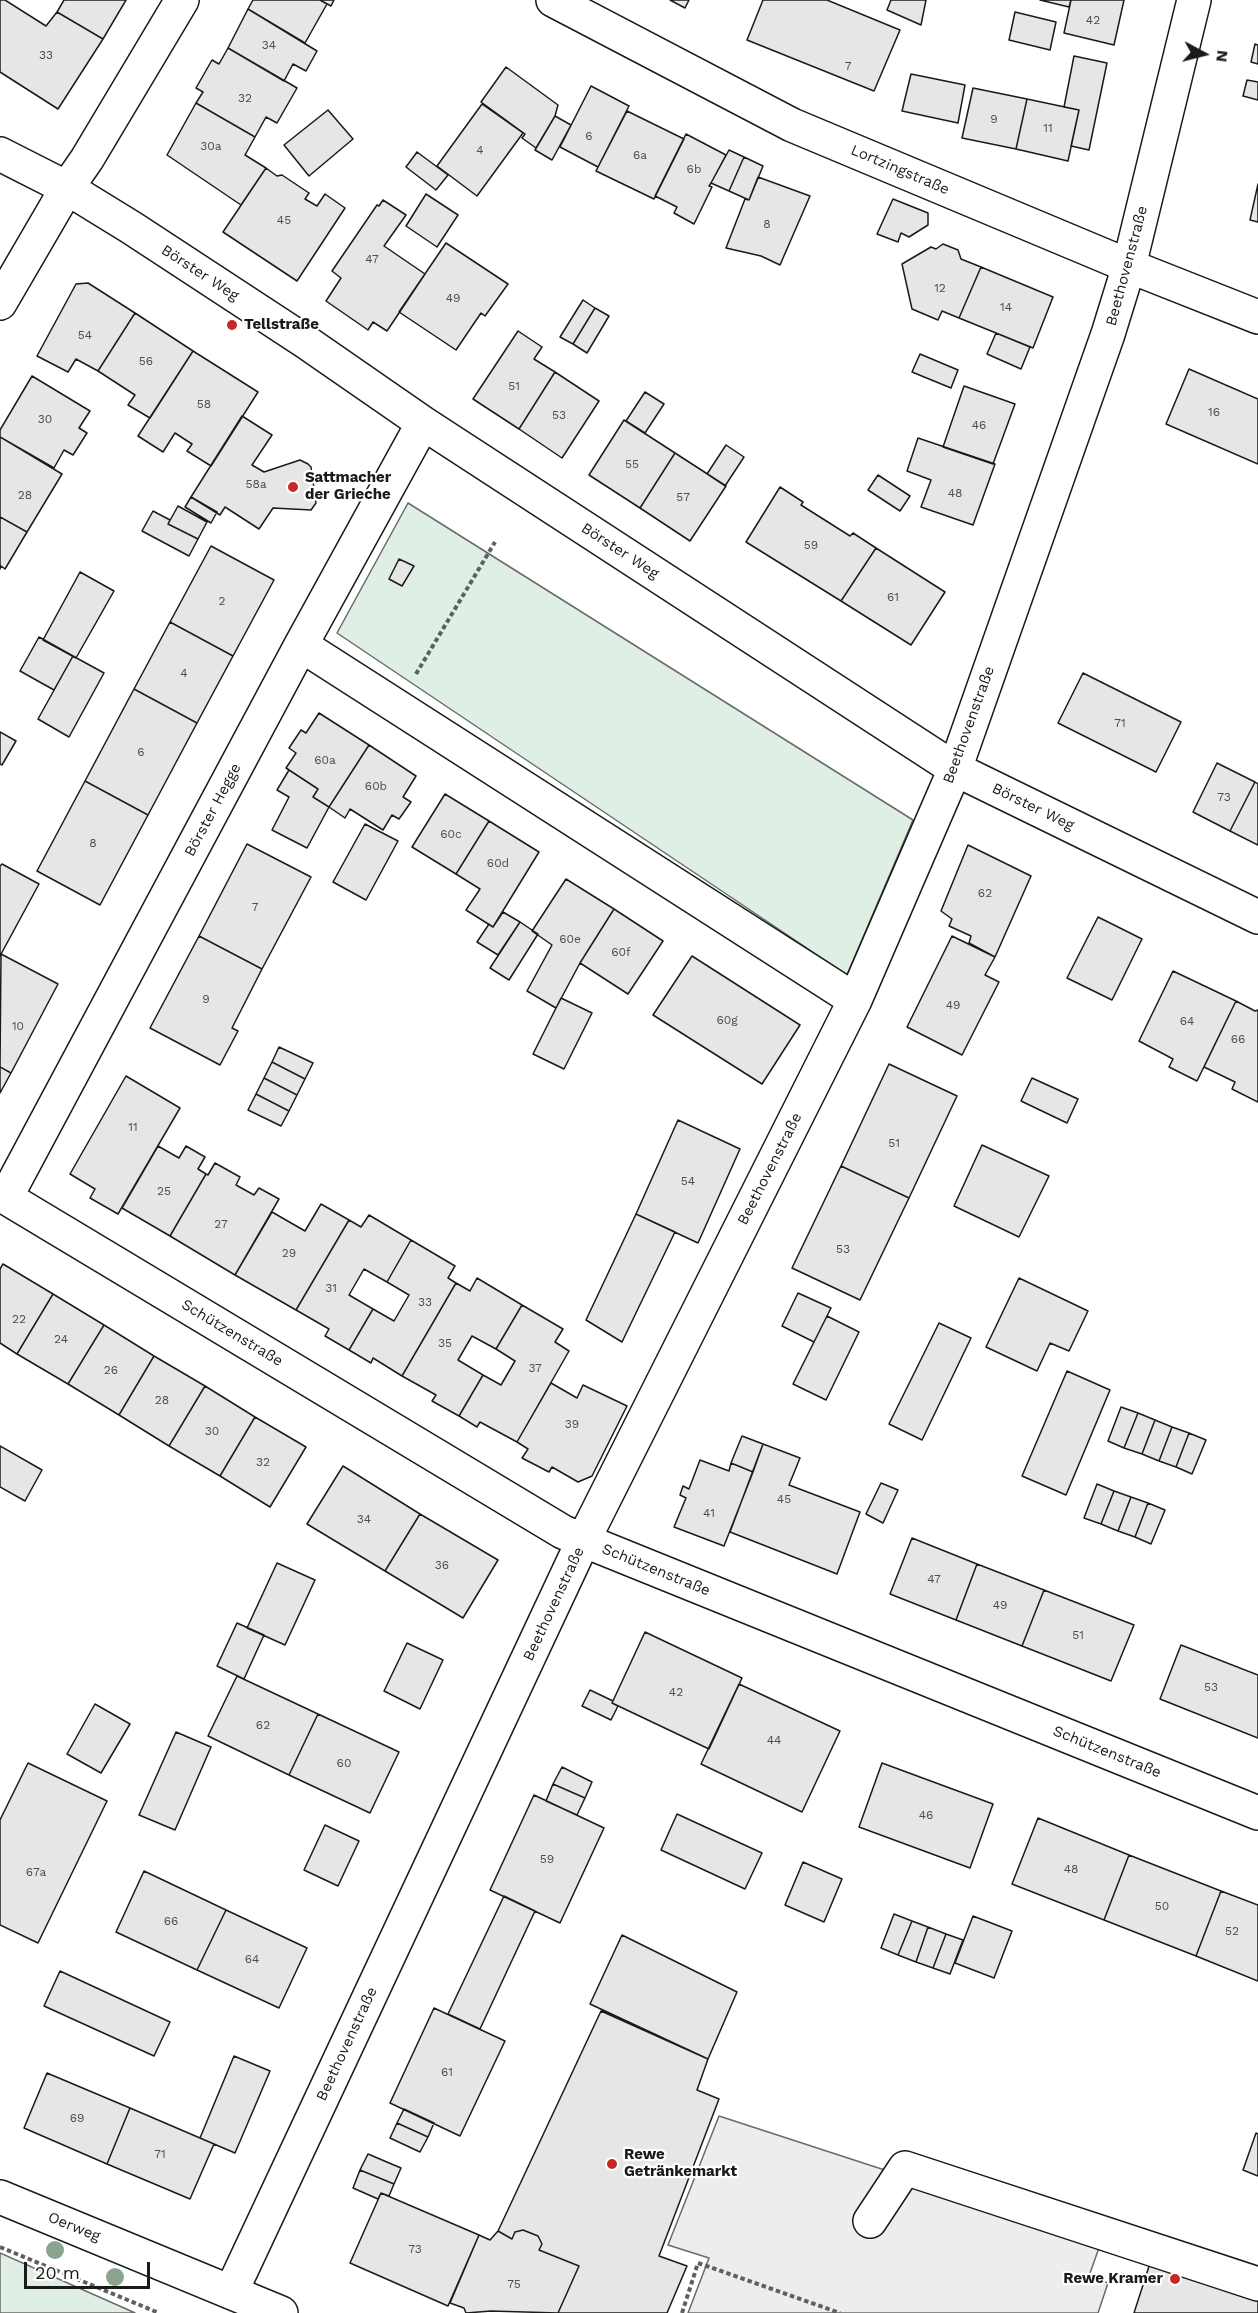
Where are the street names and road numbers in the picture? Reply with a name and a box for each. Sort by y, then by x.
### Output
street label: Lortzingstraße [848,141,952,199]
street label: Beethovenstraße [1102,204,1152,328]
street label: Börster Weg [158,241,242,305]
street label: Börster Weg [578,519,662,583]
street label: Beethovenstraße [939,664,999,786]
street label: Börster Hegge [181,760,245,860]
street label: Börster Weg [989,779,1077,835]
street label: Beethovenstraße [734,1110,806,1228]
street label: Schützenstraße [178,1296,286,1370]
street label: Schützenstraße [599,1540,713,1600]
street label: Beethovenstraße [520,1544,588,1664]
street label: Schützenstraße [1050,1722,1164,1782]
street label: Beethovenstraße [313,1984,381,2104]
street label: Oerweg [45,2208,103,2246]

